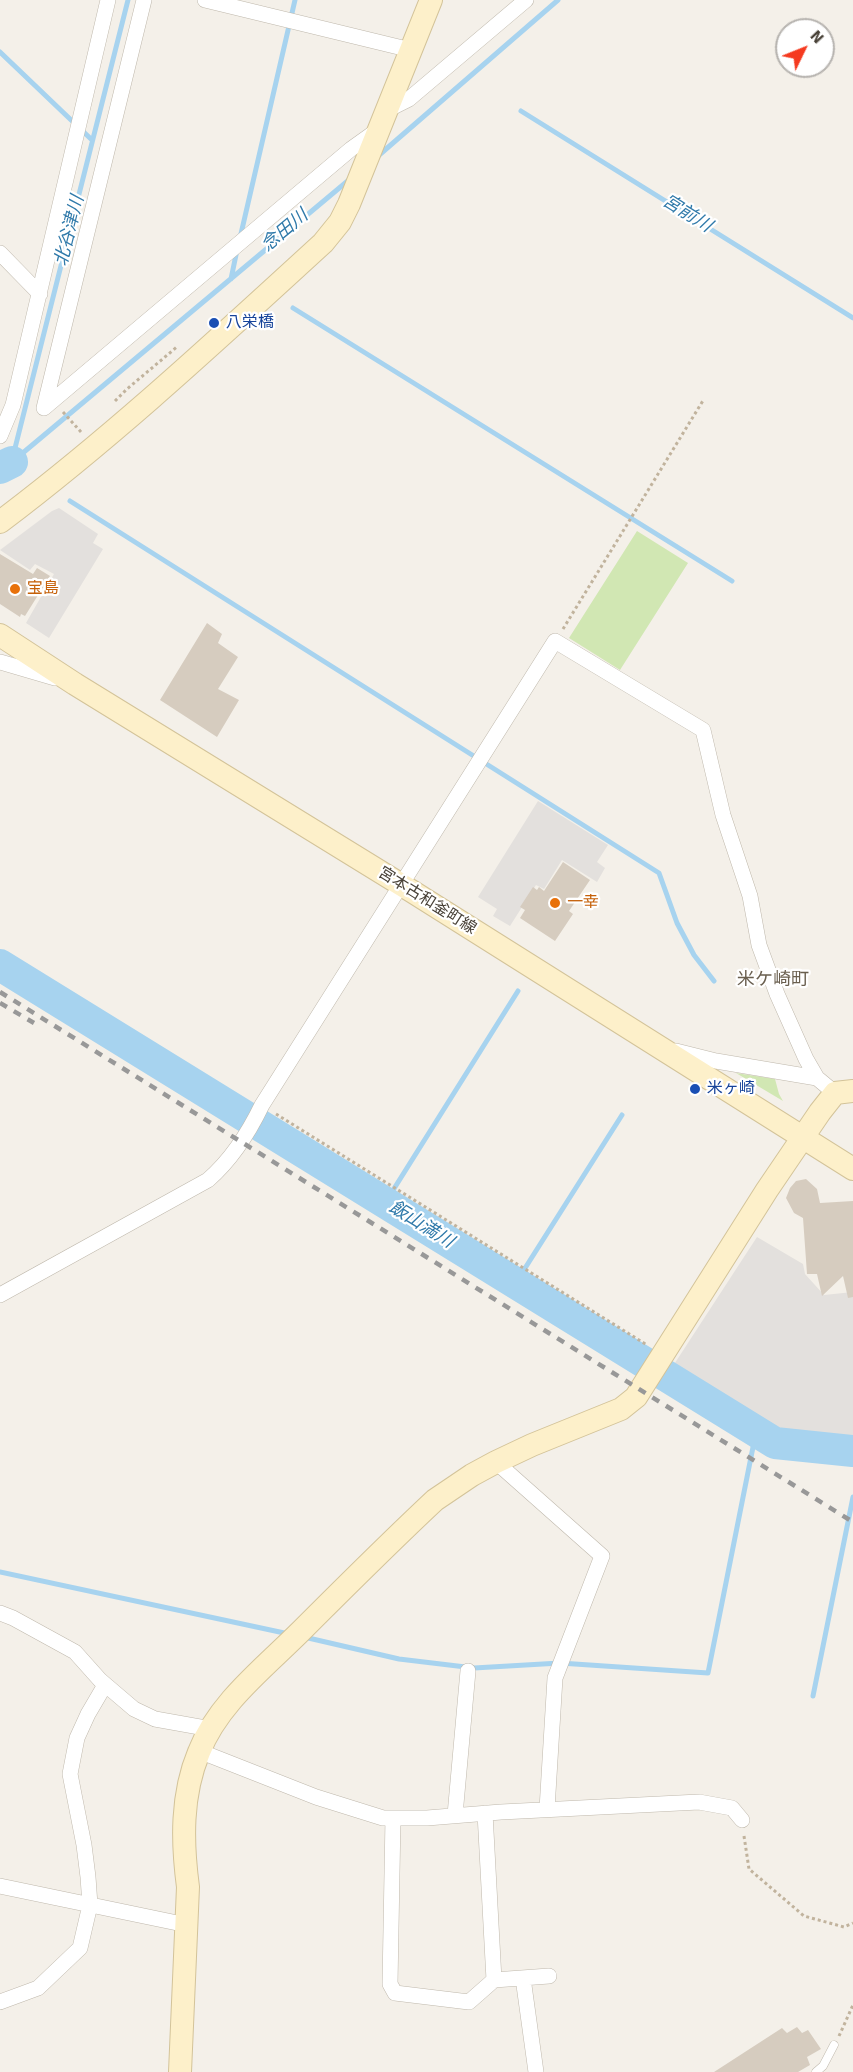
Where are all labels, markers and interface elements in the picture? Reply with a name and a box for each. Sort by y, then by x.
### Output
north arrow [775,18,835,78]
text: N [806,26,828,48]
water label: 宮前川 [658,191,716,237]
water label: 北谷津川 [51,193,89,269]
water label: 念田川 [257,205,313,257]
place label: 八栄橋 [226,313,274,333]
marker: 八栄橋 [207,316,221,330]
place label: 宝島 [27,579,59,599]
marker: 宝島 [8,582,22,596]
street label: 宮本古和釜町線 [374,863,480,939]
place label: 一幸 [567,893,599,913]
marker: 一幸 [548,896,562,910]
district label: 米ケ崎町 [737,969,809,991]
place label: 米ヶ崎 [707,1079,755,1099]
marker: 米ヶ崎 [688,1082,702,1096]
water label: 飯山満川 [385,1197,457,1253]

